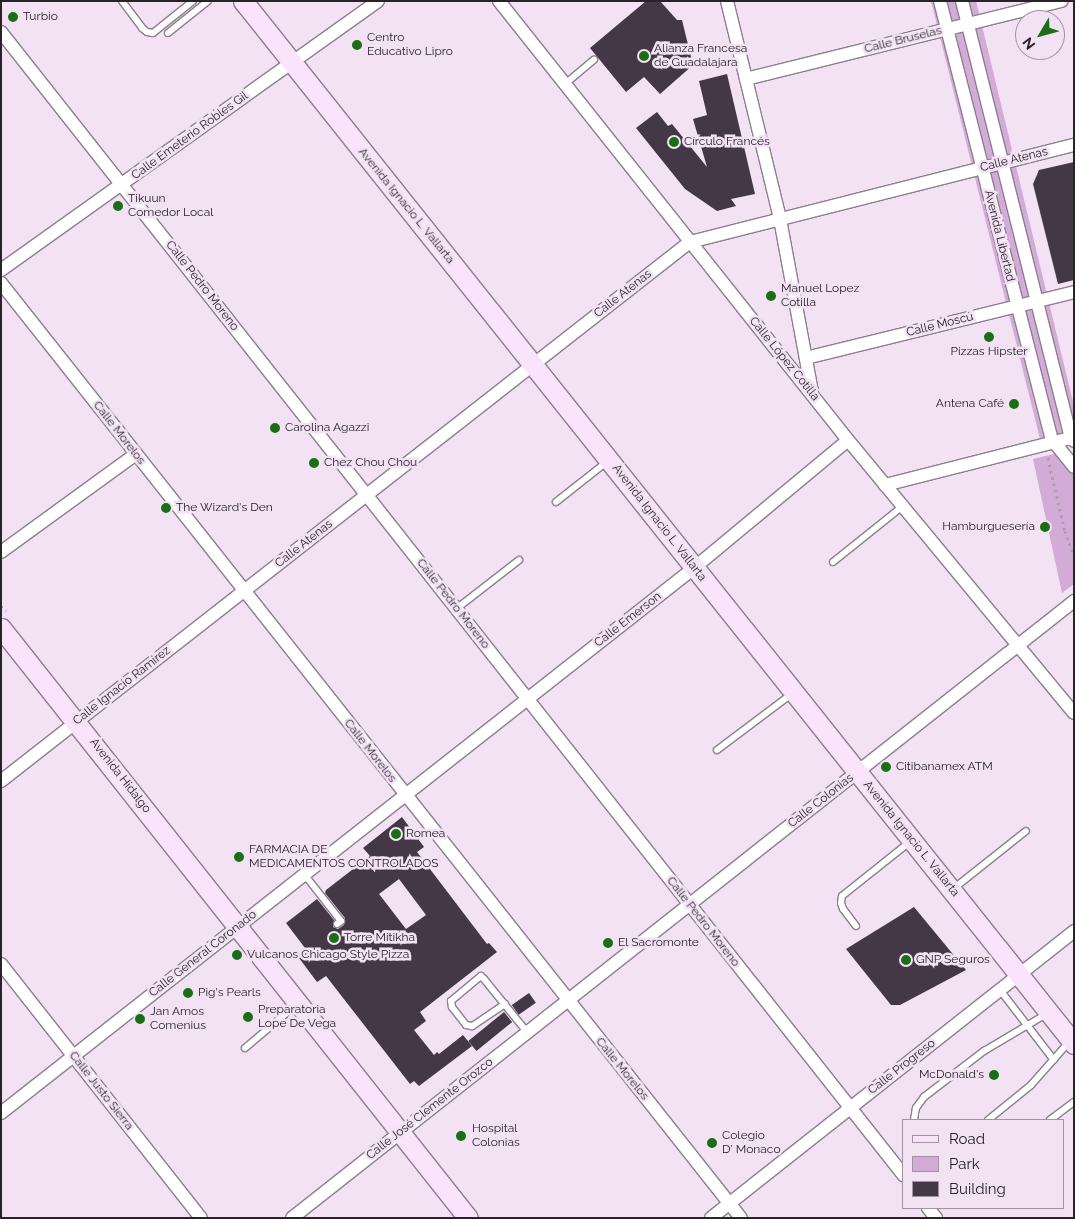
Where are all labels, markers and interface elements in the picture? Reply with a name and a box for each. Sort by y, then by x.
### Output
place label: Turbio [23,10,58,24]
north arrow [1015,10,1065,60]
marker: Turbio [7,11,19,23]
street label: Calle Bruselas [863,23,943,57]
place label: Centro Educativo Lipro [367,31,453,59]
text: N [1019,34,1038,53]
marker: Centro Educativo Lipro [351,39,363,51]
place label: Alianza Francesa de Guadalajara [654,42,747,70]
marker: Alianza Francesa de Guadalajara [638,50,650,62]
street label: Calle Emeterio Robles Gil [129,89,251,183]
place label: Círculo Francés [684,135,770,149]
marker: Círculo Francés [668,136,680,148]
street label: Avenida Ignacio L. Vallarta [355,145,457,267]
street label: Calle Atenas [979,145,1049,175]
street label: Avenida Libertad [981,189,1017,283]
place label: Tikuun Comedor Local [128,192,214,220]
marker: Tikuun Comedor Local [112,200,124,212]
street label: Calle Pedro Moreno [162,238,242,334]
street label: Calle Atenas [591,267,655,321]
place label: Manuel Lopez Cotilla [781,282,860,310]
marker: Manuel Lopez Cotilla [765,290,777,302]
street label: Calle Moscú [905,310,975,340]
street label: Calle López Cotilla [746,314,822,404]
marker: Pizzas Hipster [983,331,995,343]
place label: Pizzas Hipster [950,345,1028,359]
place label: Antena Café [936,397,1004,411]
marker: Antena Café [1008,398,1020,410]
street label: Calle Morelos [90,399,148,467]
place label: Carolina Agazzi [285,421,370,435]
marker: Carolina Agazzi [269,422,281,434]
place label: Chez Chou Chou [324,456,417,470]
marker: Chez Chou Chou [308,457,320,469]
street label: Avenida Ignacio L. Vallarta [609,461,709,585]
place label: The Wizard's Den [176,501,273,515]
marker: The Wizard's Den [160,502,172,514]
street label: Calle Atenas [272,517,336,571]
place label: Hamburguesería [942,520,1035,534]
marker: Hamburguesería [1039,521,1051,533]
street label: Calle Pedro Moreno [413,556,493,652]
street label: Calle Emerson [592,589,664,651]
street label: Calle Ignacio Ramírez [70,644,174,728]
street label: Calle Morelos [341,717,399,785]
street label: Avenida Hidalgo [86,736,154,816]
place label: Citibanamex ATM [896,760,993,774]
marker: Citibanamex ATM [880,761,892,773]
street label: Calle Colonias [785,771,857,831]
street label: Avenida Ignacio L. Vallarta [860,778,962,900]
place label: Romea [406,827,445,841]
marker: Romea [390,828,402,840]
place label: FARMACIA DE MEDICAMENTOS CONTROLADOS [249,843,439,871]
marker: FARMACIA DE MEDICAMENTOS CONTROLADOS [233,851,245,863]
street label: Calle Pedro Moreno [663,874,743,970]
street label: Calle General Coronado [146,907,260,1001]
place label: Torre Mitikha [344,931,415,945]
marker: Torre Mitikha [328,932,340,944]
place label: El Sacromonte [618,936,699,950]
marker: El Sacromonte [602,937,614,949]
place label: Vulcanos Chicago Style Pizza [247,948,409,962]
marker: Vulcanos Chicago Style Pizza [231,949,243,961]
place label: GNP Seguros [916,953,990,967]
marker: GNP Seguros [900,954,912,966]
place label: Pig's Pearls [198,986,261,1000]
marker: Pig's Pearls [182,987,194,999]
place label: Preparatoria Lope De Vega [258,1003,337,1031]
place label: Jan Amos Comenius [150,1005,206,1033]
marker: Preparatoria Lope De Vega [242,1011,254,1023]
marker: Jan Amos Comenius [134,1013,146,1025]
street label: Calle Morelos [592,1035,652,1103]
street label: Calle Progreso [865,1036,939,1098]
street label: Calle Justo Sierra [66,1049,136,1133]
street label: Calle José Clemente Orozco [364,1055,496,1163]
place label: McDonald's [919,1068,984,1082]
marker: McDonald's [988,1069,1000,1081]
legend [902,1119,1065,1209]
place label: Hospital Colonias [472,1122,520,1150]
marker: Hospital Colonias [454,1129,468,1143]
place label: Colegio D' Monaco [722,1129,781,1157]
text: Road [949,1130,985,1148]
marker: Colegio D' Monaco [706,1137,718,1149]
text: Park [949,1155,980,1173]
text: Building [949,1180,1006,1198]

